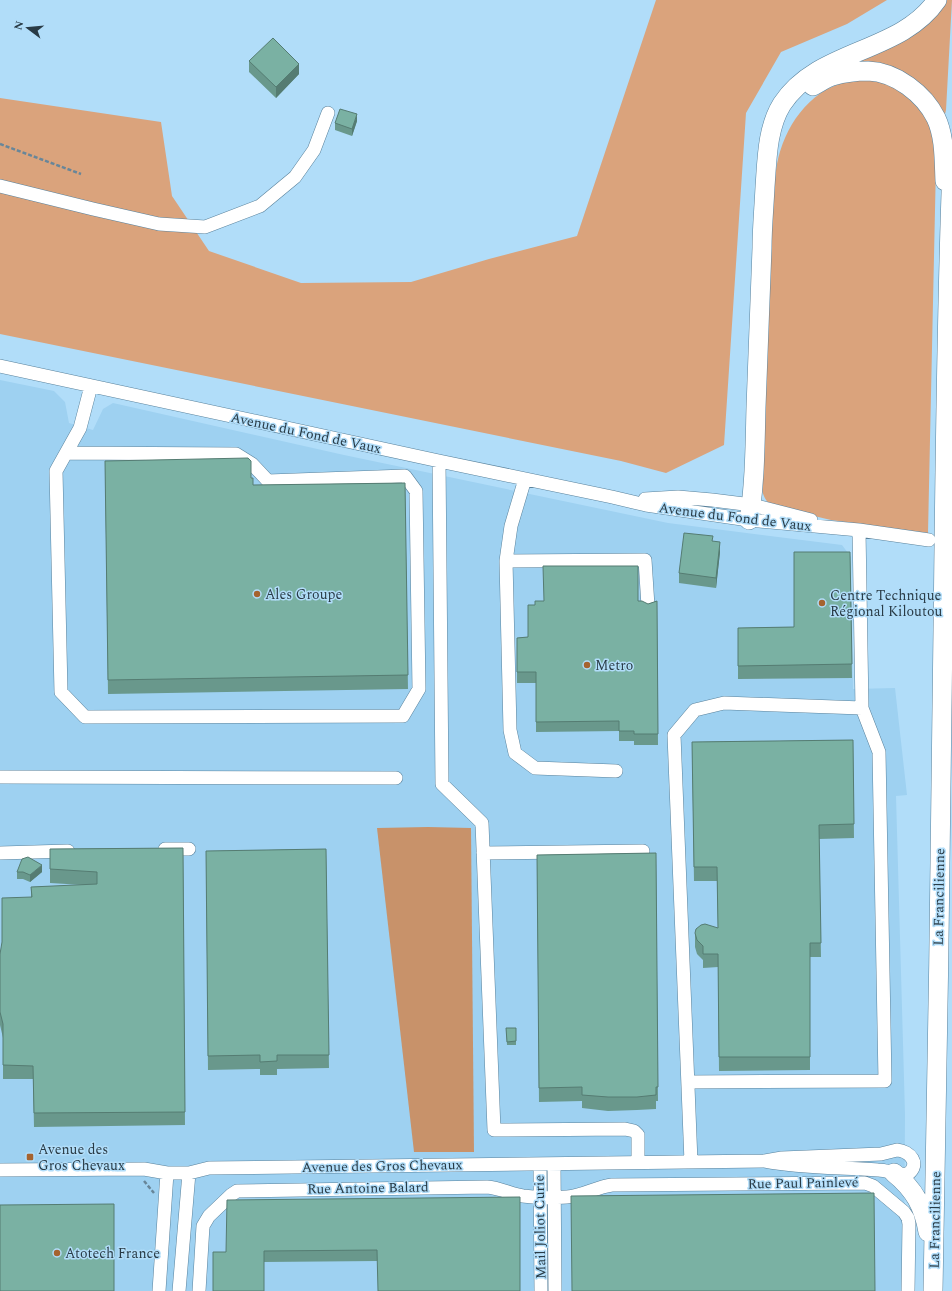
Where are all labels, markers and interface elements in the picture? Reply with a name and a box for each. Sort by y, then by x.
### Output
north arrow [8,8,48,48]
text: N [9,19,28,32]
street label: Avenue du Fond de Vaux [229,407,383,459]
street label: Avenue du Fond de Vaux [658,497,813,537]
place label: Ales Groupe [265,584,343,605]
place label: Centre Technique Régional Kiloutou [830,585,942,622]
marker: Ales Groupe [252,589,262,599]
marker: Centre Technique Régional Kiloutou [817,598,827,608]
place label: Metro [595,655,633,676]
marker: Metro [582,660,592,670]
street label: La Francilienne [928,848,950,946]
place label: Avenue des Gros Chevaux [38,1139,125,1176]
marker: Avenue des Gros Chevaux [25,1152,35,1162]
street label: Avenue des Gros Chevaux [301,1154,463,1178]
street label: La Francilienne [924,1171,946,1269]
street label: Rue Paul Painlevé [747,1172,859,1194]
street label: Mail Joliot Curie [529,1174,551,1279]
street label: Rue Antoine Balard [307,1176,429,1200]
place label: Atotech France [65,1243,160,1264]
marker: Atotech France [52,1248,62,1258]

